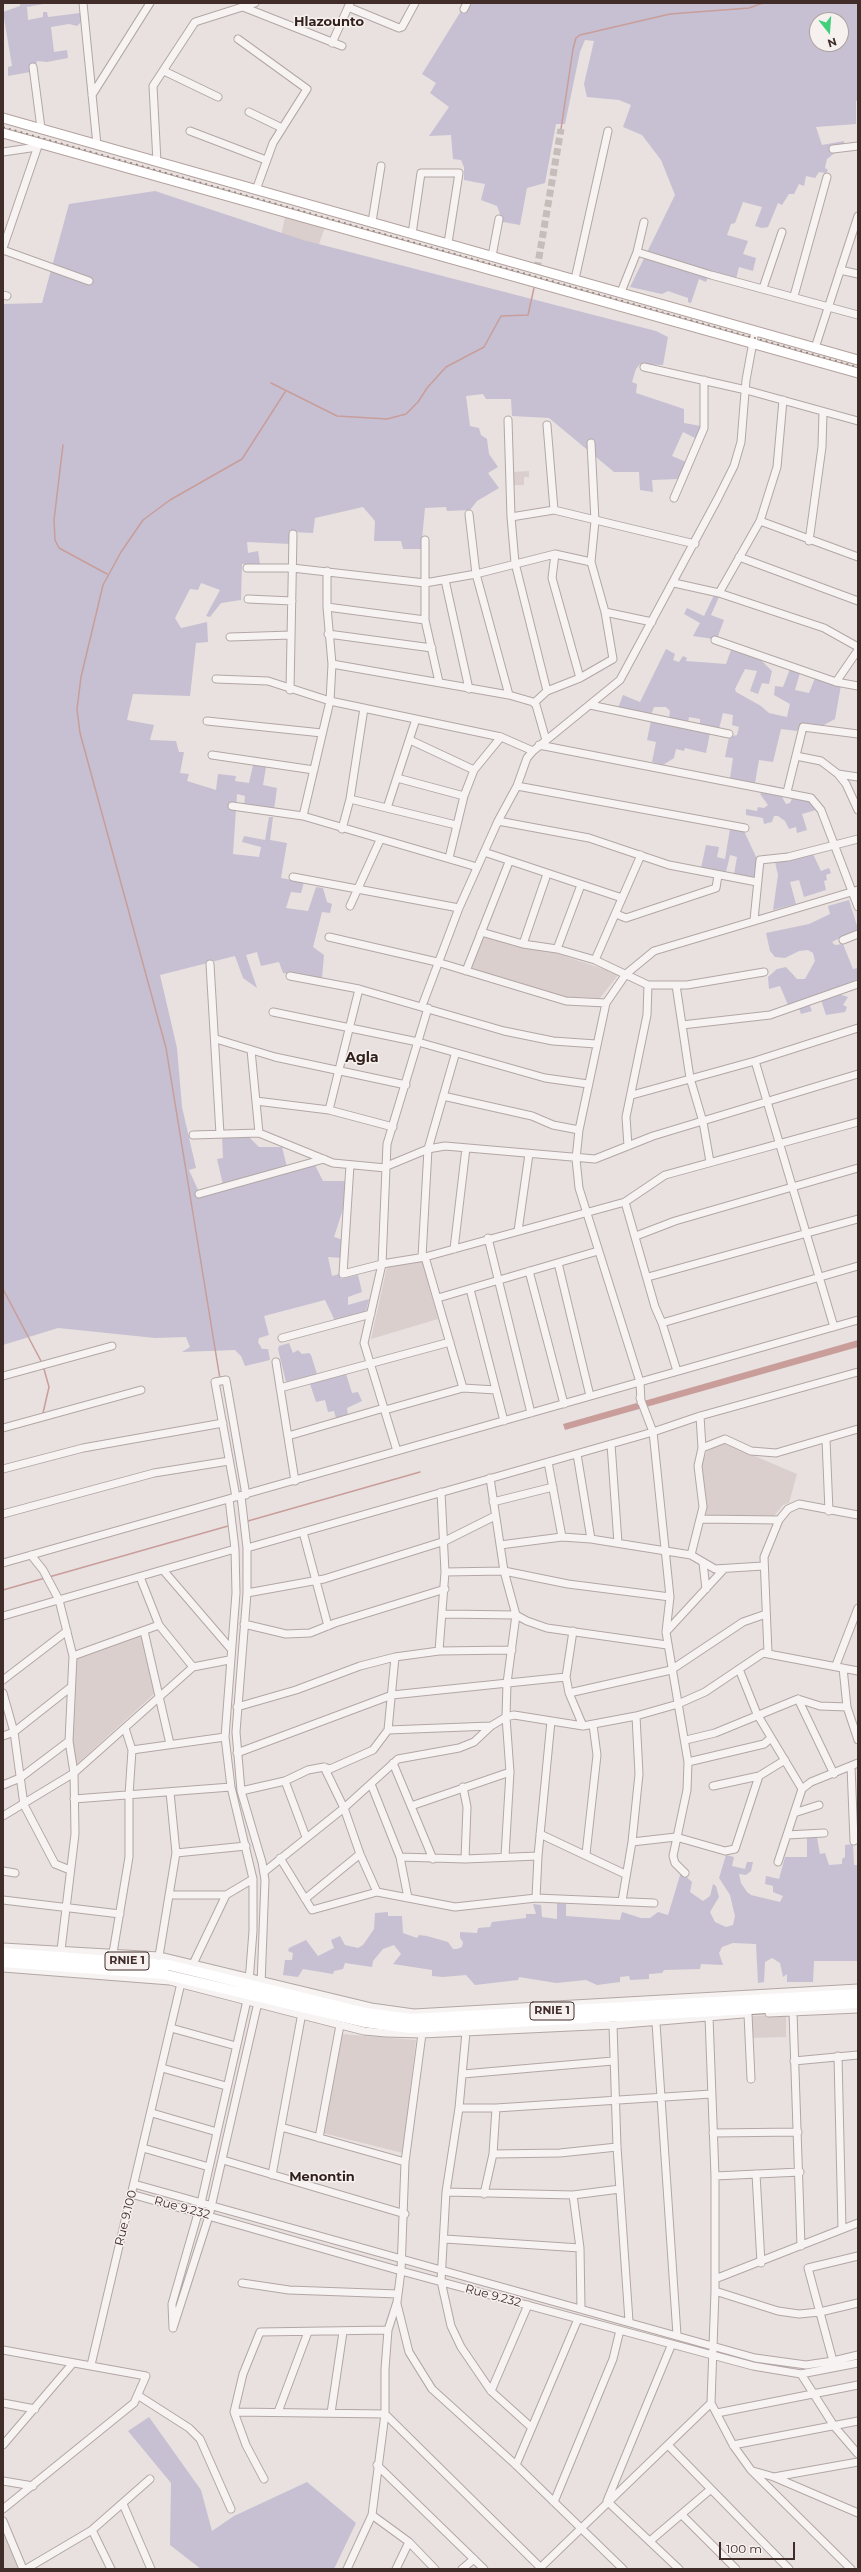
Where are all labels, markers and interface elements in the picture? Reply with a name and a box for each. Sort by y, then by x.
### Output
north arrow [809,12,849,52]
district label: Hlazounto [294,14,364,30]
text: N [826,35,839,51]
district label: Agla [345,1050,379,1066]
road number: RNIE 1 [105,1952,149,1970]
road number: RNIE 1 [530,2002,574,2020]
district label: Menontin [289,2169,355,2185]
street label: Rue 9.100 [112,2189,140,2247]
street label: Rue 9.232 [152,2194,212,2222]
street label: Rue 9.232 [463,2282,523,2310]
scale bar [721,2534,797,2560]
text: 100 m [726,2541,762,2556]

